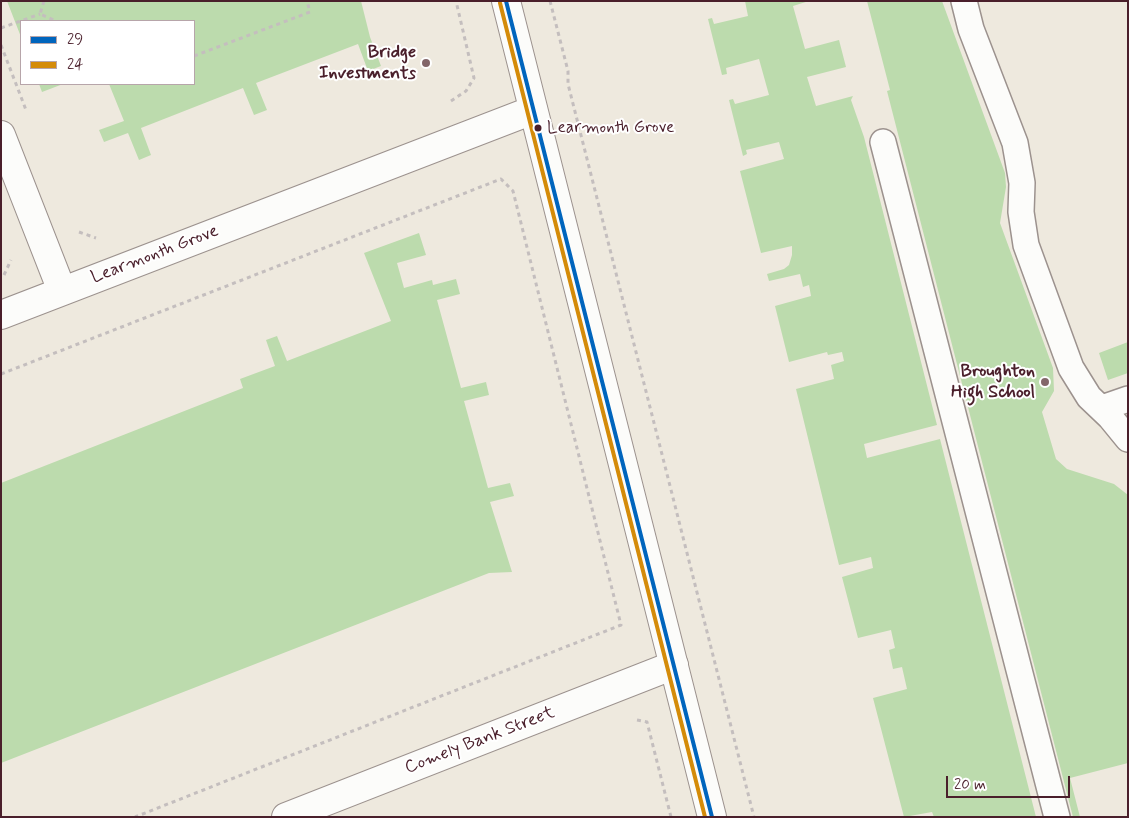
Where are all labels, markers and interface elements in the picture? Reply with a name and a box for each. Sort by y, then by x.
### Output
legend [20,20,195,85]
text: 29 [67,30,83,50]
place label: Bridge Investments [319,42,416,84]
text: 24 [67,55,83,75]
marker: Bridge Investments [420,57,432,69]
place label: Learmonth Grove [547,118,674,138]
marker: Learmonth Grove [533,123,543,133]
street label: Learmonth Grove [88,221,222,289]
place label: Broughton High School [951,361,1035,404]
marker: Broughton High School [1039,376,1051,388]
street label: Comely Bank Street [402,702,558,780]
scale bar [949,766,1073,798]
text: 20 m [954,775,986,795]

